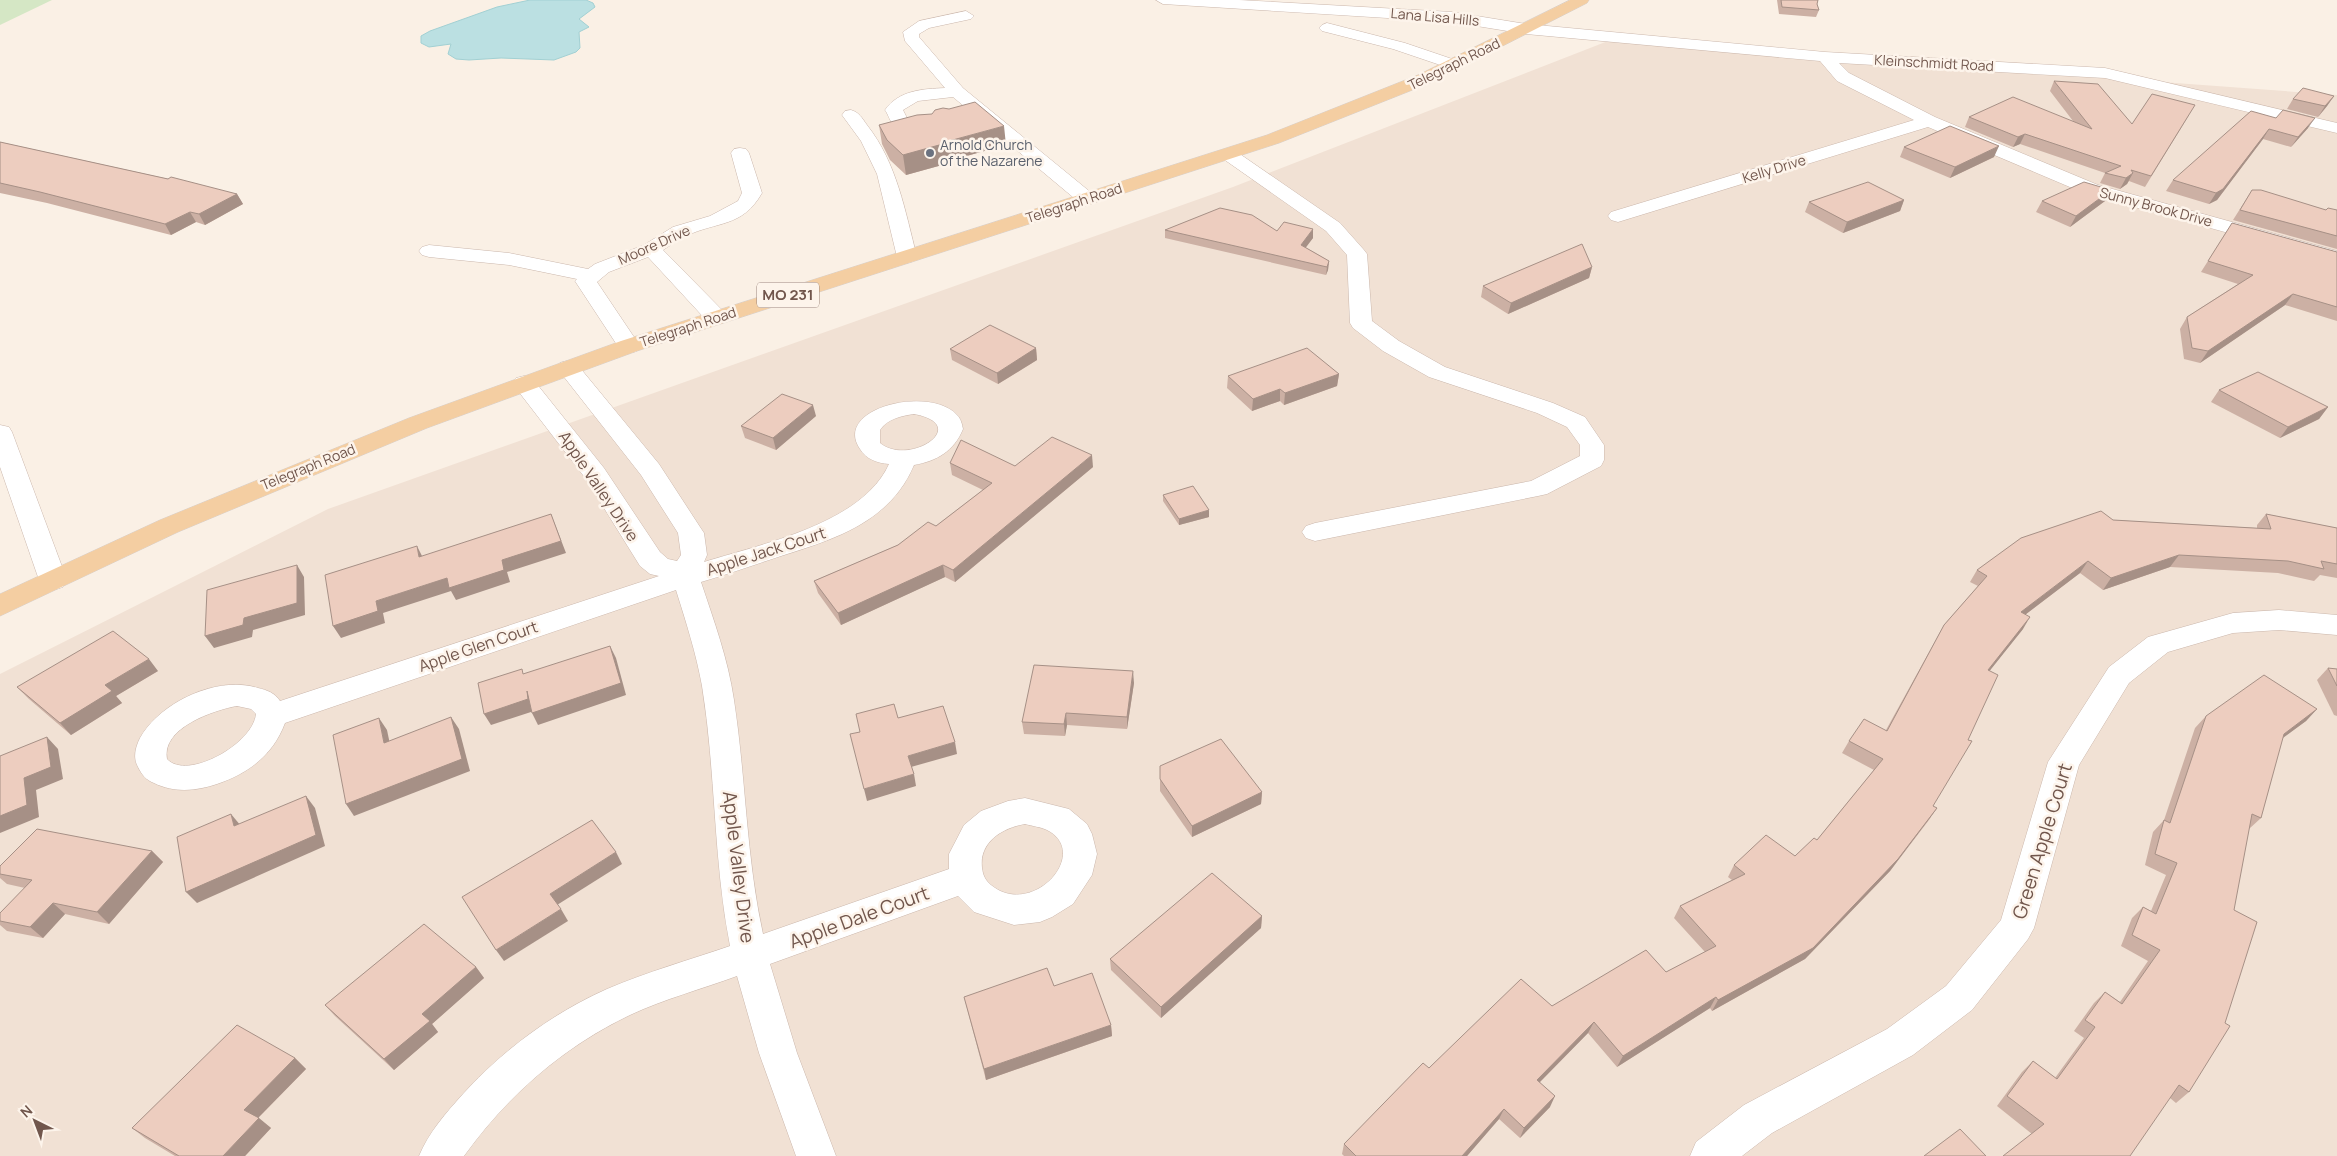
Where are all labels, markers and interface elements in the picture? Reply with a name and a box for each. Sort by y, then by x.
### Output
street label: Lana Lisa Hills [1390,3,1480,30]
street label: Telegraph Road [1405,33,1503,94]
street label: Kleinschmidt Road [1874,50,1994,75]
place label: Arnold Church of the Nazarene [940,135,1042,170]
marker: Arnold Church of the Nazarene [924,147,936,159]
street label: Kelly Drive [1740,150,1808,187]
street label: Telegraph Road [1023,178,1124,227]
street label: Sunny Brook Drive [2098,182,2215,231]
street label: Moore Drive [615,220,693,269]
road number: MO 231 [757,282,819,308]
street label: Telegraph Road [637,302,738,351]
street label: Apple Valley Drive [554,426,644,546]
street label: Telegraph Road [258,439,358,494]
street label: Apple Jack Court [704,521,828,581]
street label: Apple Glen Court [415,615,541,677]
street label: Green Apple Court [2006,760,2078,922]
street label: Apple Valley Drive [717,789,761,945]
street label: Apple Dale Court [785,880,933,954]
north arrow [10,1096,60,1146]
text: N [16,1101,36,1121]

